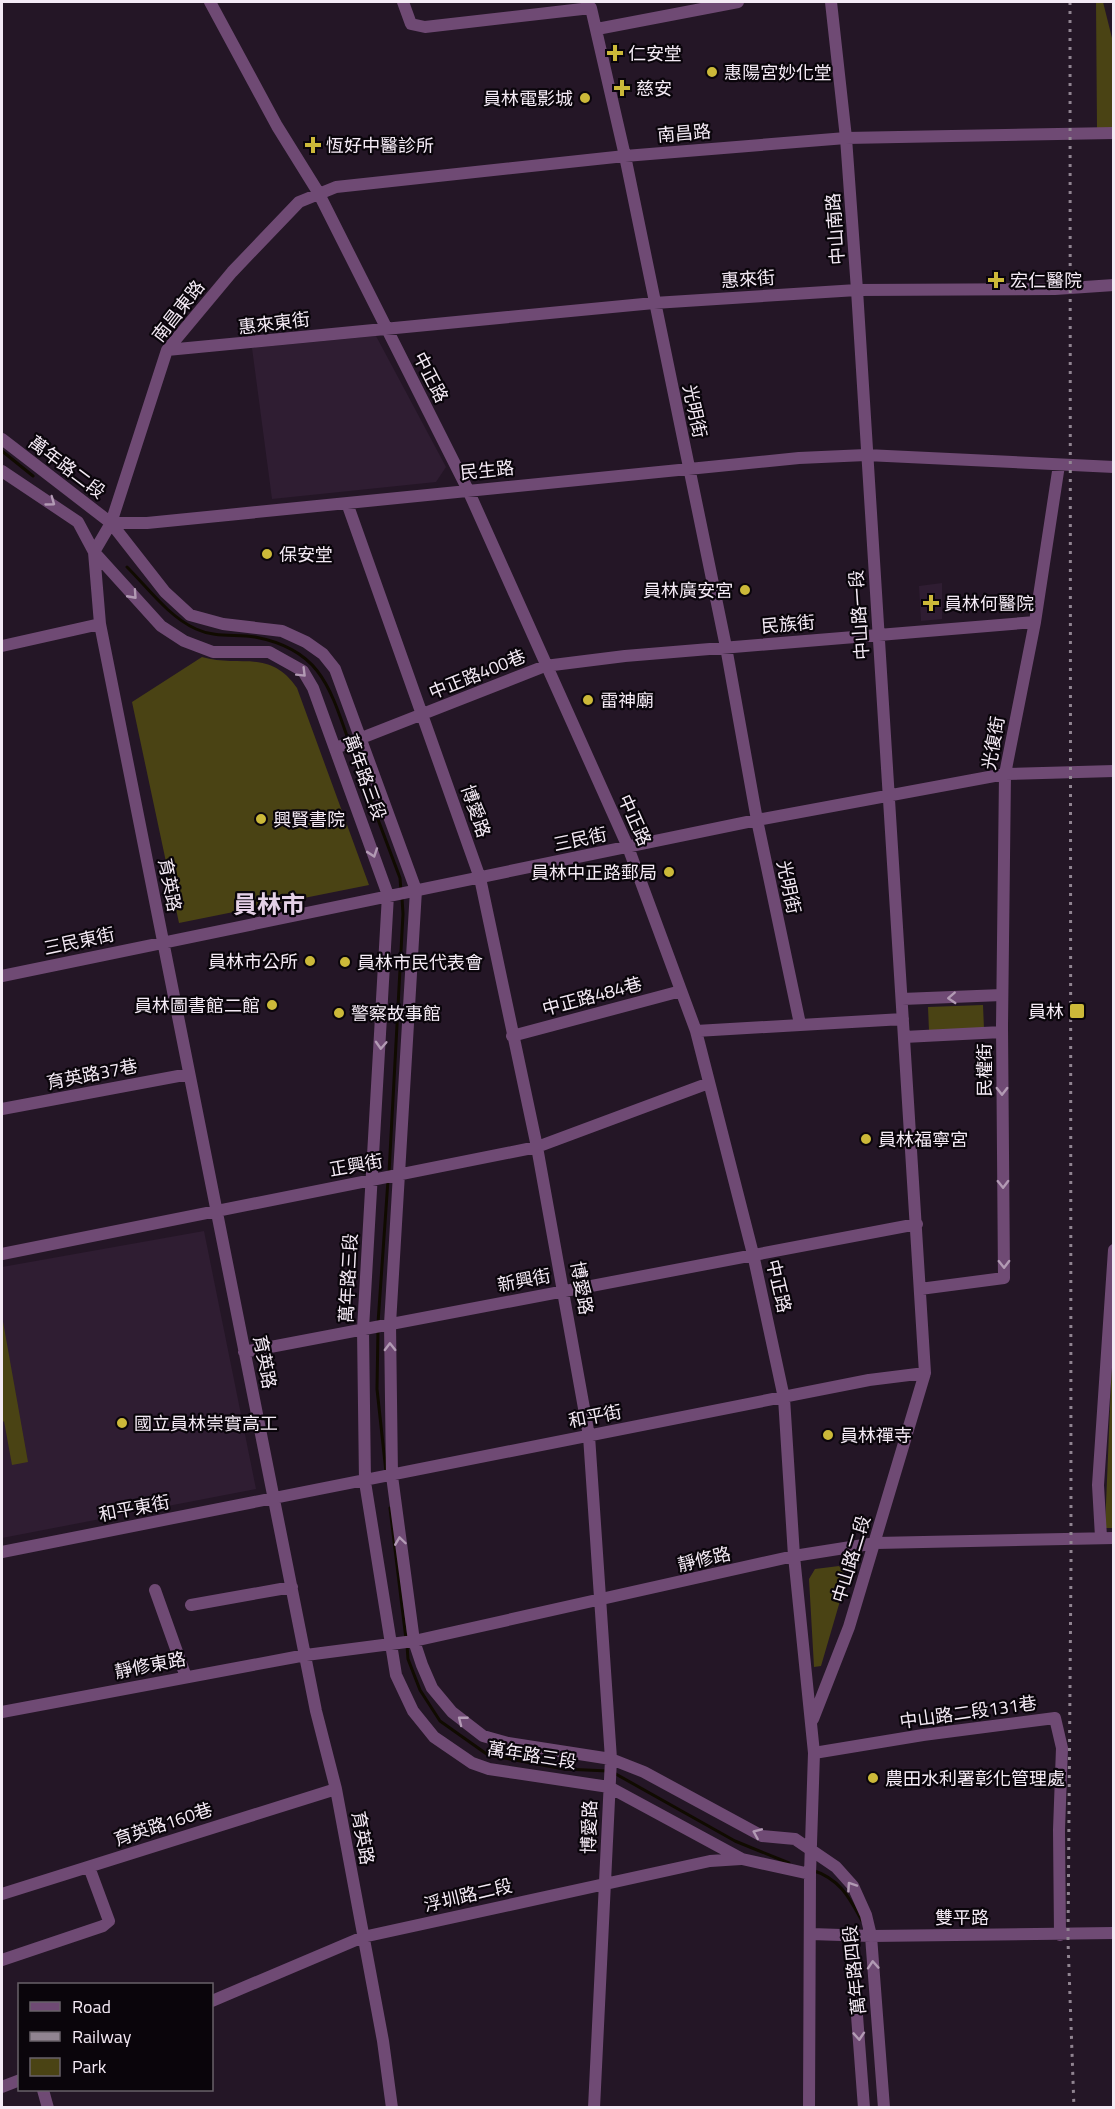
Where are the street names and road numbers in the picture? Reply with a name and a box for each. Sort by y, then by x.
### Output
street label: 南昌路 [656,117,712,149]
street label: 中山南路 [819,192,851,266]
street label: 惠來街 [720,264,776,294]
street label: 南昌東路 [145,274,211,348]
street label: 惠來東街 [237,305,311,341]
street label: 中正路 [407,347,455,407]
street label: 光明街 [676,382,714,440]
street label: 萬年路二段 [23,429,111,505]
street label: 民生路 [459,454,515,486]
street label: 中山路一段 [842,569,876,661]
street label: 民族街 [760,608,816,640]
street label: 中正路400巷 [425,642,529,706]
street label: 光復街 [975,714,1011,772]
street label: 萬年路三段 [337,730,393,824]
street label: 博愛路 [454,781,498,841]
street label: 中正路 [612,790,658,850]
street label: 三民街 [551,820,609,858]
street label: 育英路 [152,856,188,914]
street label: 光明街 [770,858,808,916]
street label: 三民東街 [41,920,117,962]
street label: 中正路484巷 [539,970,645,1022]
street label: 民權街 [971,1043,998,1097]
street label: 育英路37巷 [44,1052,140,1096]
street label: 正興街 [327,1147,385,1183]
street label: 萬年路三段 [332,1232,364,1324]
street label: 中正路 [760,1257,798,1315]
street label: 博愛路 [564,1259,600,1317]
street label: 新興街 [495,1262,553,1298]
street label: 育英路 [247,1333,283,1391]
street label: 和平街 [566,1398,624,1434]
street label: 和平東街 [96,1488,172,1528]
street label: 中山路二段 [825,1512,877,1606]
street label: 靜修路 [675,1540,733,1578]
street label: 靜修東路 [112,1645,188,1685]
street label: 中山路二段131巷 [898,1689,1038,1735]
street label: 萬年路三段 [485,1735,579,1775]
street label: 育英路160巷 [110,1795,216,1853]
street label: 博愛路 [575,1800,603,1854]
street label: 育英路 [345,1809,381,1867]
street label: 浮圳路二段 [421,1872,515,1918]
street label: 雙平路 [935,1904,989,1931]
street label: 萬年路四段 [836,1924,872,2016]

